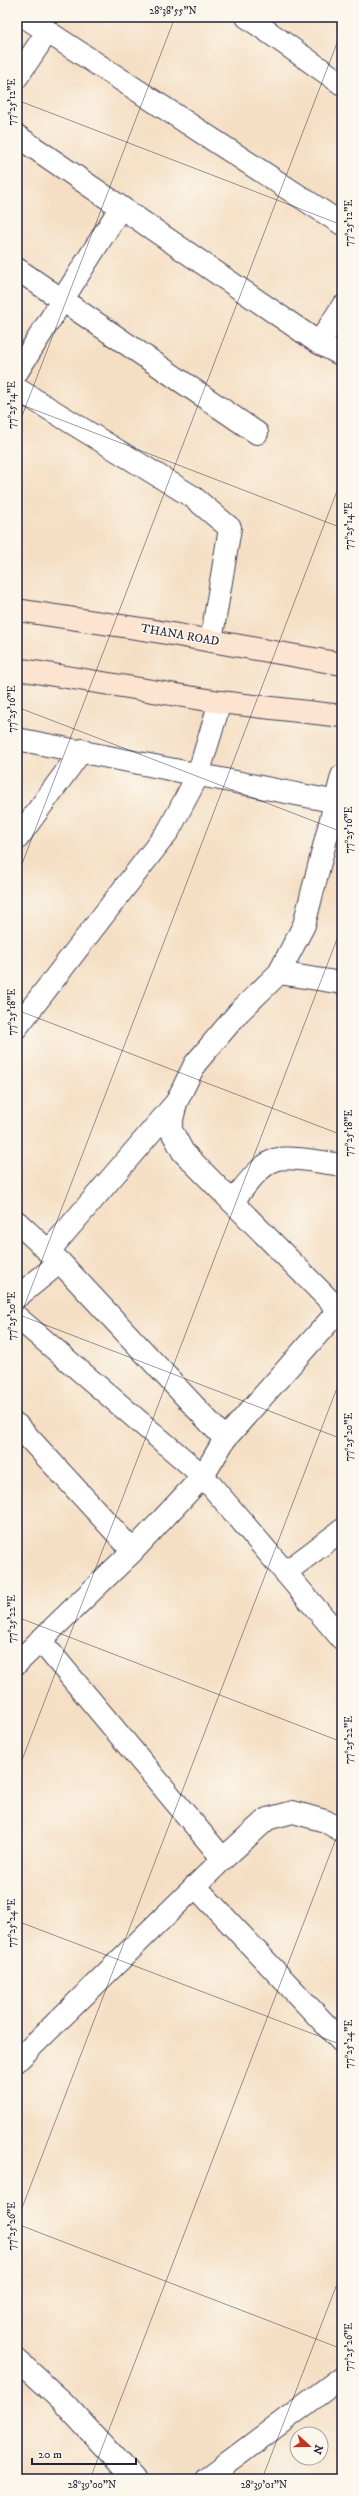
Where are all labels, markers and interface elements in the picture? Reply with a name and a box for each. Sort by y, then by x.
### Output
text: 28°38'55"N [149,5,197,17]
text: 77°25'12"E [6,79,18,125]
text: 77°25'12"E [343,200,355,246]
text: 77°25'14"E [6,381,18,429]
text: 77°25'14"E [343,502,355,550]
street label: THANA ROAD [140,621,220,649]
text: 77°25'16"E [6,685,18,733]
text: 77°25'16"E [343,806,355,854]
text: 77°25'18"E [6,989,18,1035]
text: 77°25'18"E [343,1110,355,1156]
text: 77°25'20"E [6,1292,18,1340]
text: 77°25'20"E [343,1413,355,1461]
text: 77°25'22"E [6,1595,18,1643]
text: 77°25'22"E [343,1716,355,1764]
text: 77°25'24"E [6,1899,18,1947]
text: 77°25'24"E [343,2020,355,2068]
text: 77°25'26"E [6,2202,18,2250]
text: 77°25'26"E [343,2323,355,2371]
north arrow [289,2426,329,2466]
scale bar [32,2440,136,2466]
text: N [309,2443,326,2456]
text: 20 m [38,2447,62,2462]
text: 28°39'00"N [68,2479,116,2491]
text: 28°39'01"N [241,2479,287,2491]

